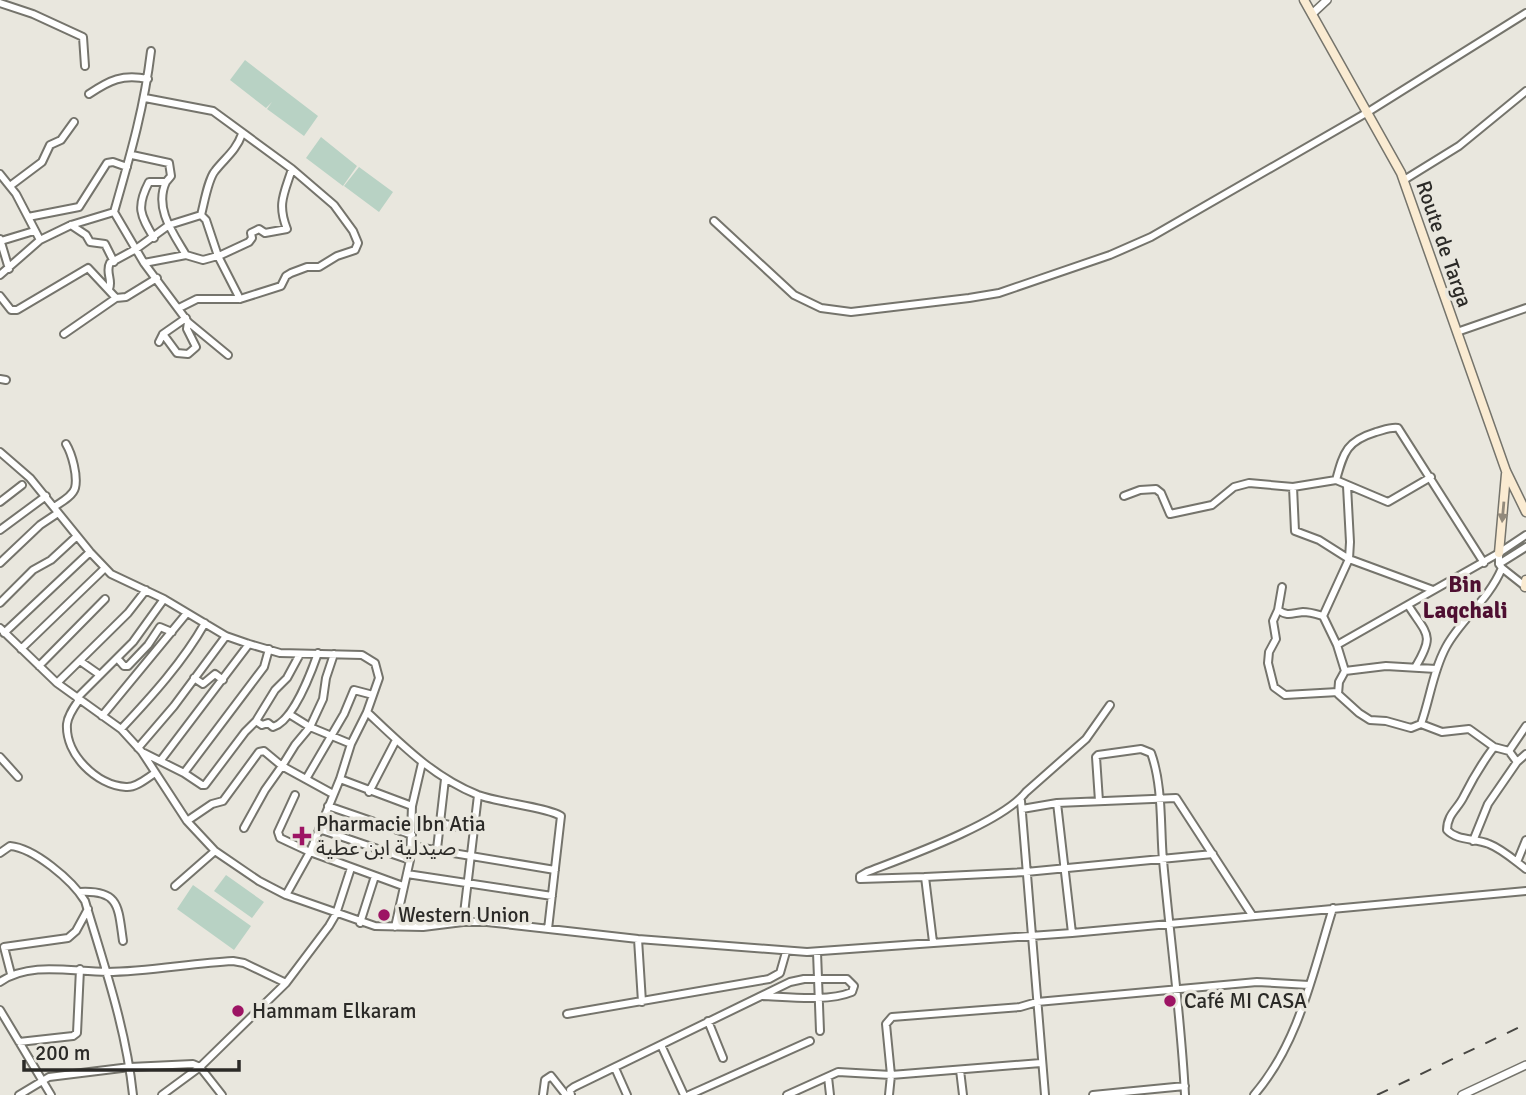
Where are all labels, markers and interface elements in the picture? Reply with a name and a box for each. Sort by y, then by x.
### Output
street label: Route de Targa [1410,177,1478,311]
one-way arrow [1497,501,1508,523]
district label: Bin Laqchali [1422,570,1508,625]
place label: Pharmacie Ibn Atia صيدلية ابن عطية [316,811,486,861]
marker: Pharmacie Ibn Atia صيدلية ابن عطية [294,828,310,844]
place label: Western Union [398,902,530,928]
marker: Western Union [376,907,392,923]
place label: Café MI CASA [1184,988,1307,1014]
marker: Café MI CASA [1162,993,1178,1009]
place label: Hammam Elkaram [252,998,416,1024]
marker: Hammam Elkaram [230,1003,246,1019]
scale bar [24,1028,240,1072]
text: 200 m [35,1040,90,1066]

